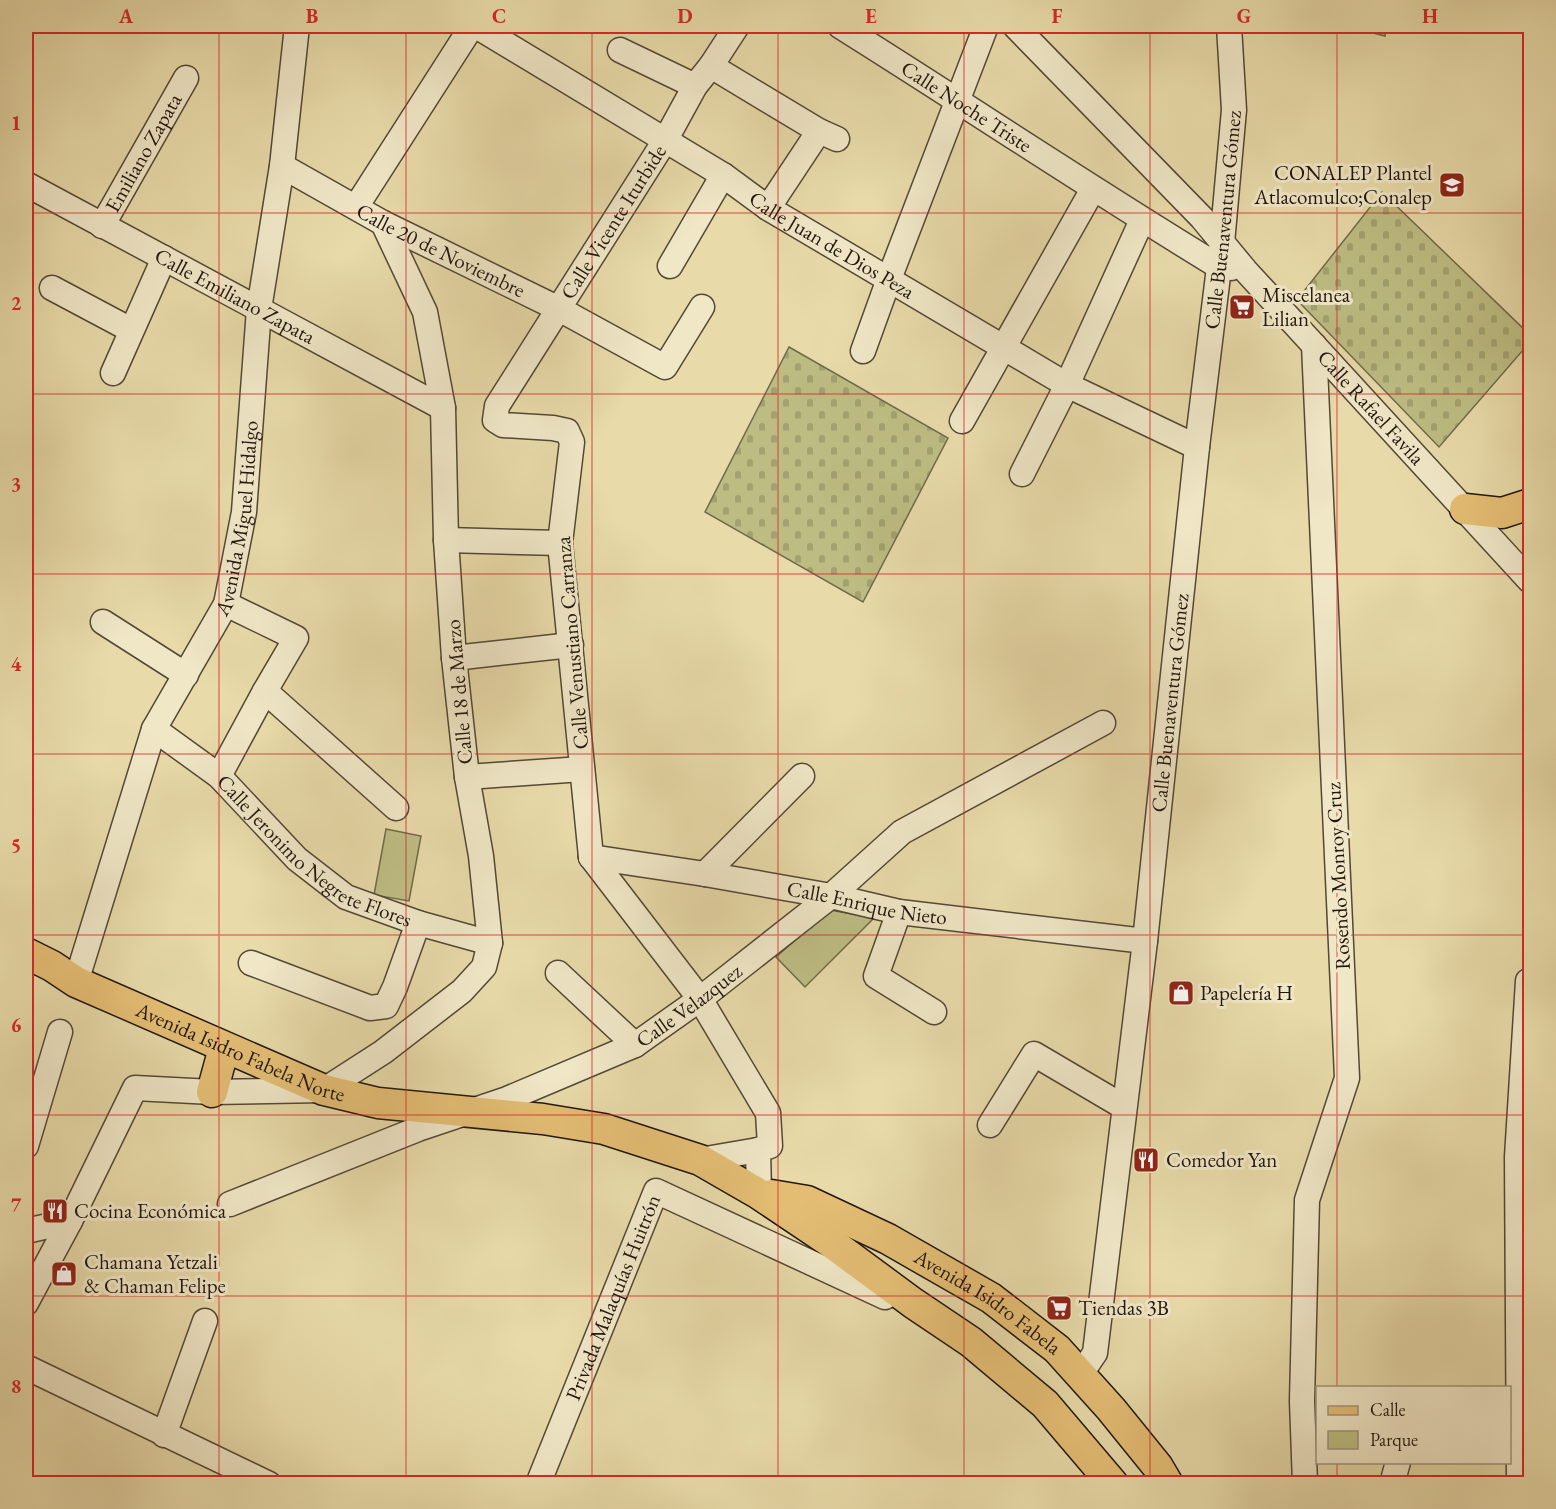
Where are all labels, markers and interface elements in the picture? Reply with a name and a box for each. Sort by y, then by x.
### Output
text: A [118,3,134,29]
text: B [306,3,318,29]
text: C [492,3,506,29]
text: D [677,3,693,29]
text: E [865,3,877,29]
text: F [1052,3,1063,29]
text: G [1237,3,1251,29]
text: H [1422,3,1438,29]
street label: Calle Noche Triste [896,54,1037,158]
street label: Emiliano Zapata [99,88,188,217]
street label: Calle Buenaventura Gómez [1198,109,1247,331]
text: 1 [11,110,21,136]
street label: Calle Vicente Iturbide [554,139,672,304]
place label: CONALEP Plantel Atlacomulco;Conalep [1253,159,1432,210]
school or university icon: CONALEP Plantel Atlacomulco;Conalep [1437,170,1467,200]
street label: Calle Juan de Dios Peza [744,185,920,305]
street label: Calle 20 de Noviembre [352,197,530,303]
street label: Calle Emiliano Zapata [150,242,321,350]
place label: Miscelanea Lilian [1262,281,1351,332]
text: 2 [11,290,22,316]
supermarket icon: Miscelanea Lilian [1227,292,1257,322]
street label: Calle Rafael Favila [1312,344,1431,471]
street label: Avenida Miguel Hidalgo [208,419,264,621]
text: 3 [11,471,21,497]
street label: Calle Venustiano Carranza [549,535,594,751]
street label: Calle Buenaventura Gómez [1145,592,1195,814]
street label: Calle 18 de Marzo [439,618,478,766]
text: 4 [11,651,22,677]
street label: Calle Jeronimo Negrete Flores [211,768,416,933]
street label: Rosendo Monroy Cruz [1319,781,1356,971]
text: 5 [11,832,21,858]
street label: Calle Enrique Nieto [785,875,948,931]
street label: Calle Velazquez [630,957,747,1053]
shop icon: Papelería H [1166,978,1196,1008]
place label: Papelería H [1200,979,1293,1006]
street label: Avenida Isidro Fabela Norte [131,995,348,1108]
text: 6 [11,1012,22,1038]
restaurant icon: Comedor Yan [1131,1145,1161,1175]
place label: Comedor Yan [1166,1146,1277,1173]
street label: Privada Malaquías Huitrón [559,1190,666,1404]
text: 7 [11,1192,22,1218]
restaurant icon: Cocina Económica [40,1196,70,1226]
place label: Cocina Económica [74,1197,227,1224]
street label: Avenida Isidro Fabela [909,1242,1067,1361]
place label: Chamana Yetzali & Chaman Felipe [84,1248,226,1299]
shop icon: Chamana Yetzali & Chaman Felipe [49,1259,79,1289]
supermarket icon: Tiendas 3B [1044,1293,1074,1323]
place label: Tiendas 3B [1078,1294,1169,1321]
text: 8 [11,1373,21,1399]
legend [1316,1386,1511,1464]
text: Calle [1370,1398,1406,1421]
text: Parque [1370,1428,1418,1451]

